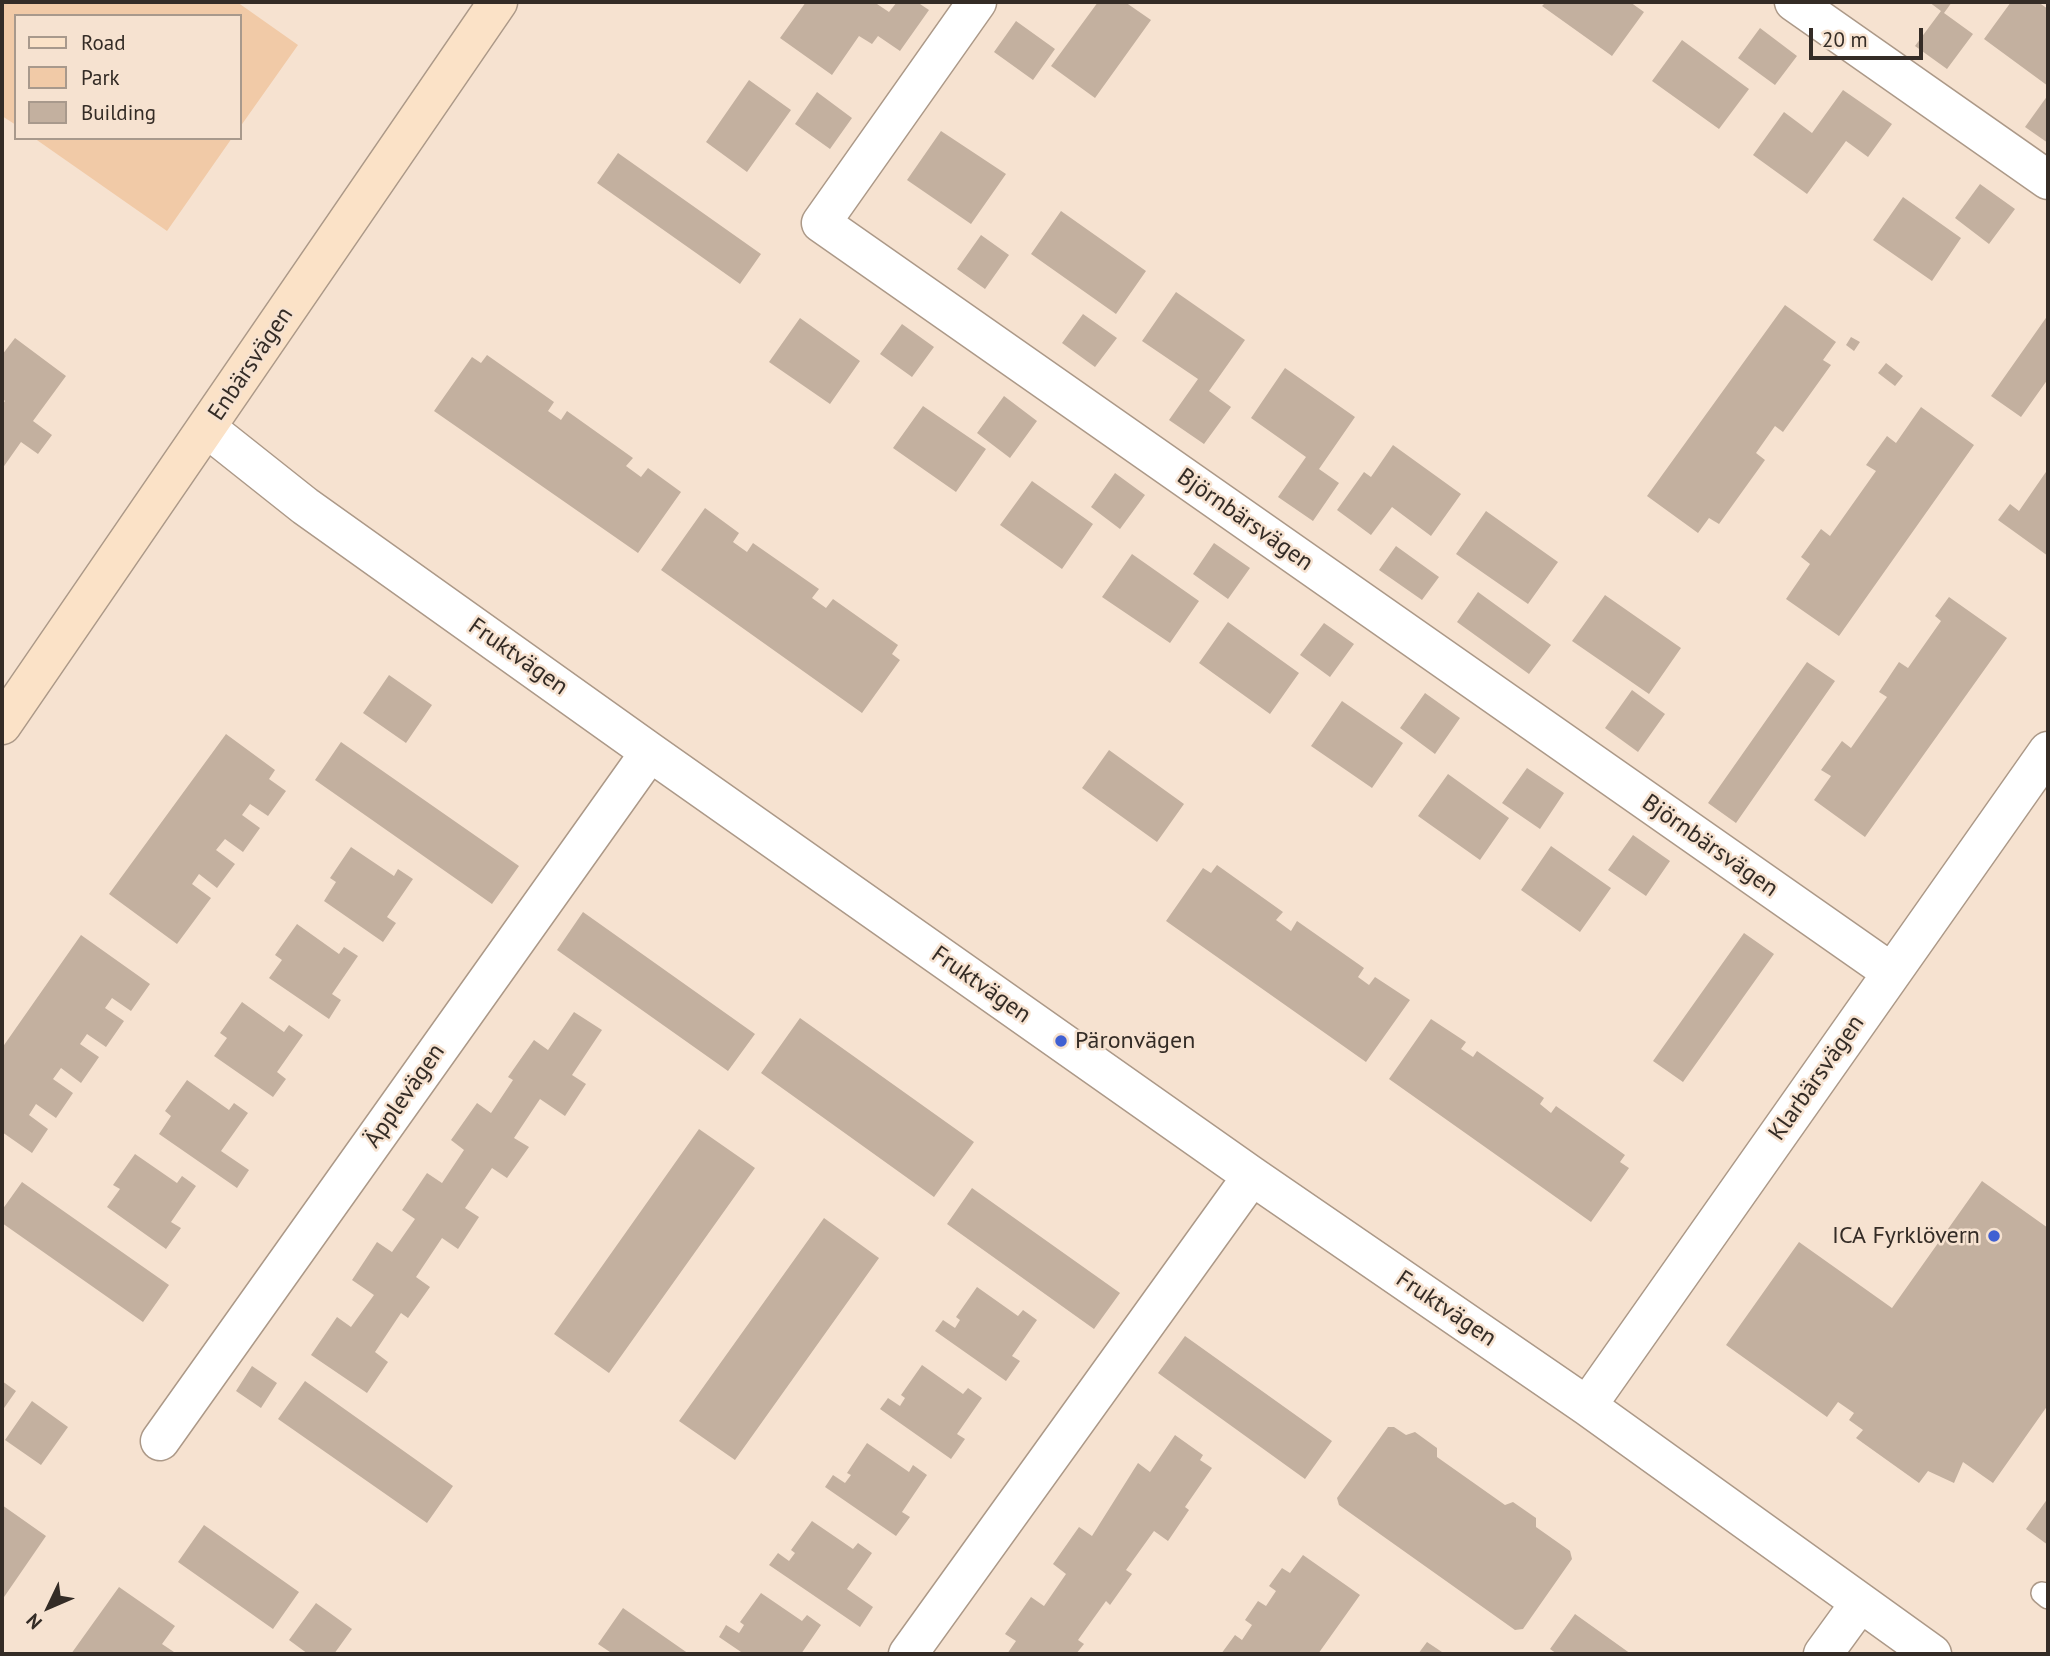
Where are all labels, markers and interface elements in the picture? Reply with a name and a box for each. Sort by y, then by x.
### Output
legend [14,14,242,140]
scale bar [1812,14,1926,58]
text: 20 m [1822,26,1868,53]
text: Road [81,29,125,56]
text: Park [81,64,120,91]
text: Building [81,99,156,126]
street label: Enbärsvägen [202,302,300,426]
street label: Björnbärsvägen [1171,462,1319,578]
street label: Fruktvägen [463,612,573,702]
street label: Björnbärsvägen [1636,788,1784,904]
street label: Fruktvägen [926,940,1036,1030]
street label: Klarbärsvägen [1763,1010,1871,1146]
place label: Päronvägen [1075,1027,1195,1055]
marker: Päronvägen [1053,1033,1069,1049]
street label: Äpplevägen [359,1038,451,1154]
place label: ICA Fyrklövern [1832,1222,1980,1250]
marker: ICA Fyrklövern [1986,1228,2002,1244]
street label: Fruktvägen [1390,1265,1502,1353]
north arrow [14,1572,84,1642]
text: N [21,1609,47,1634]

